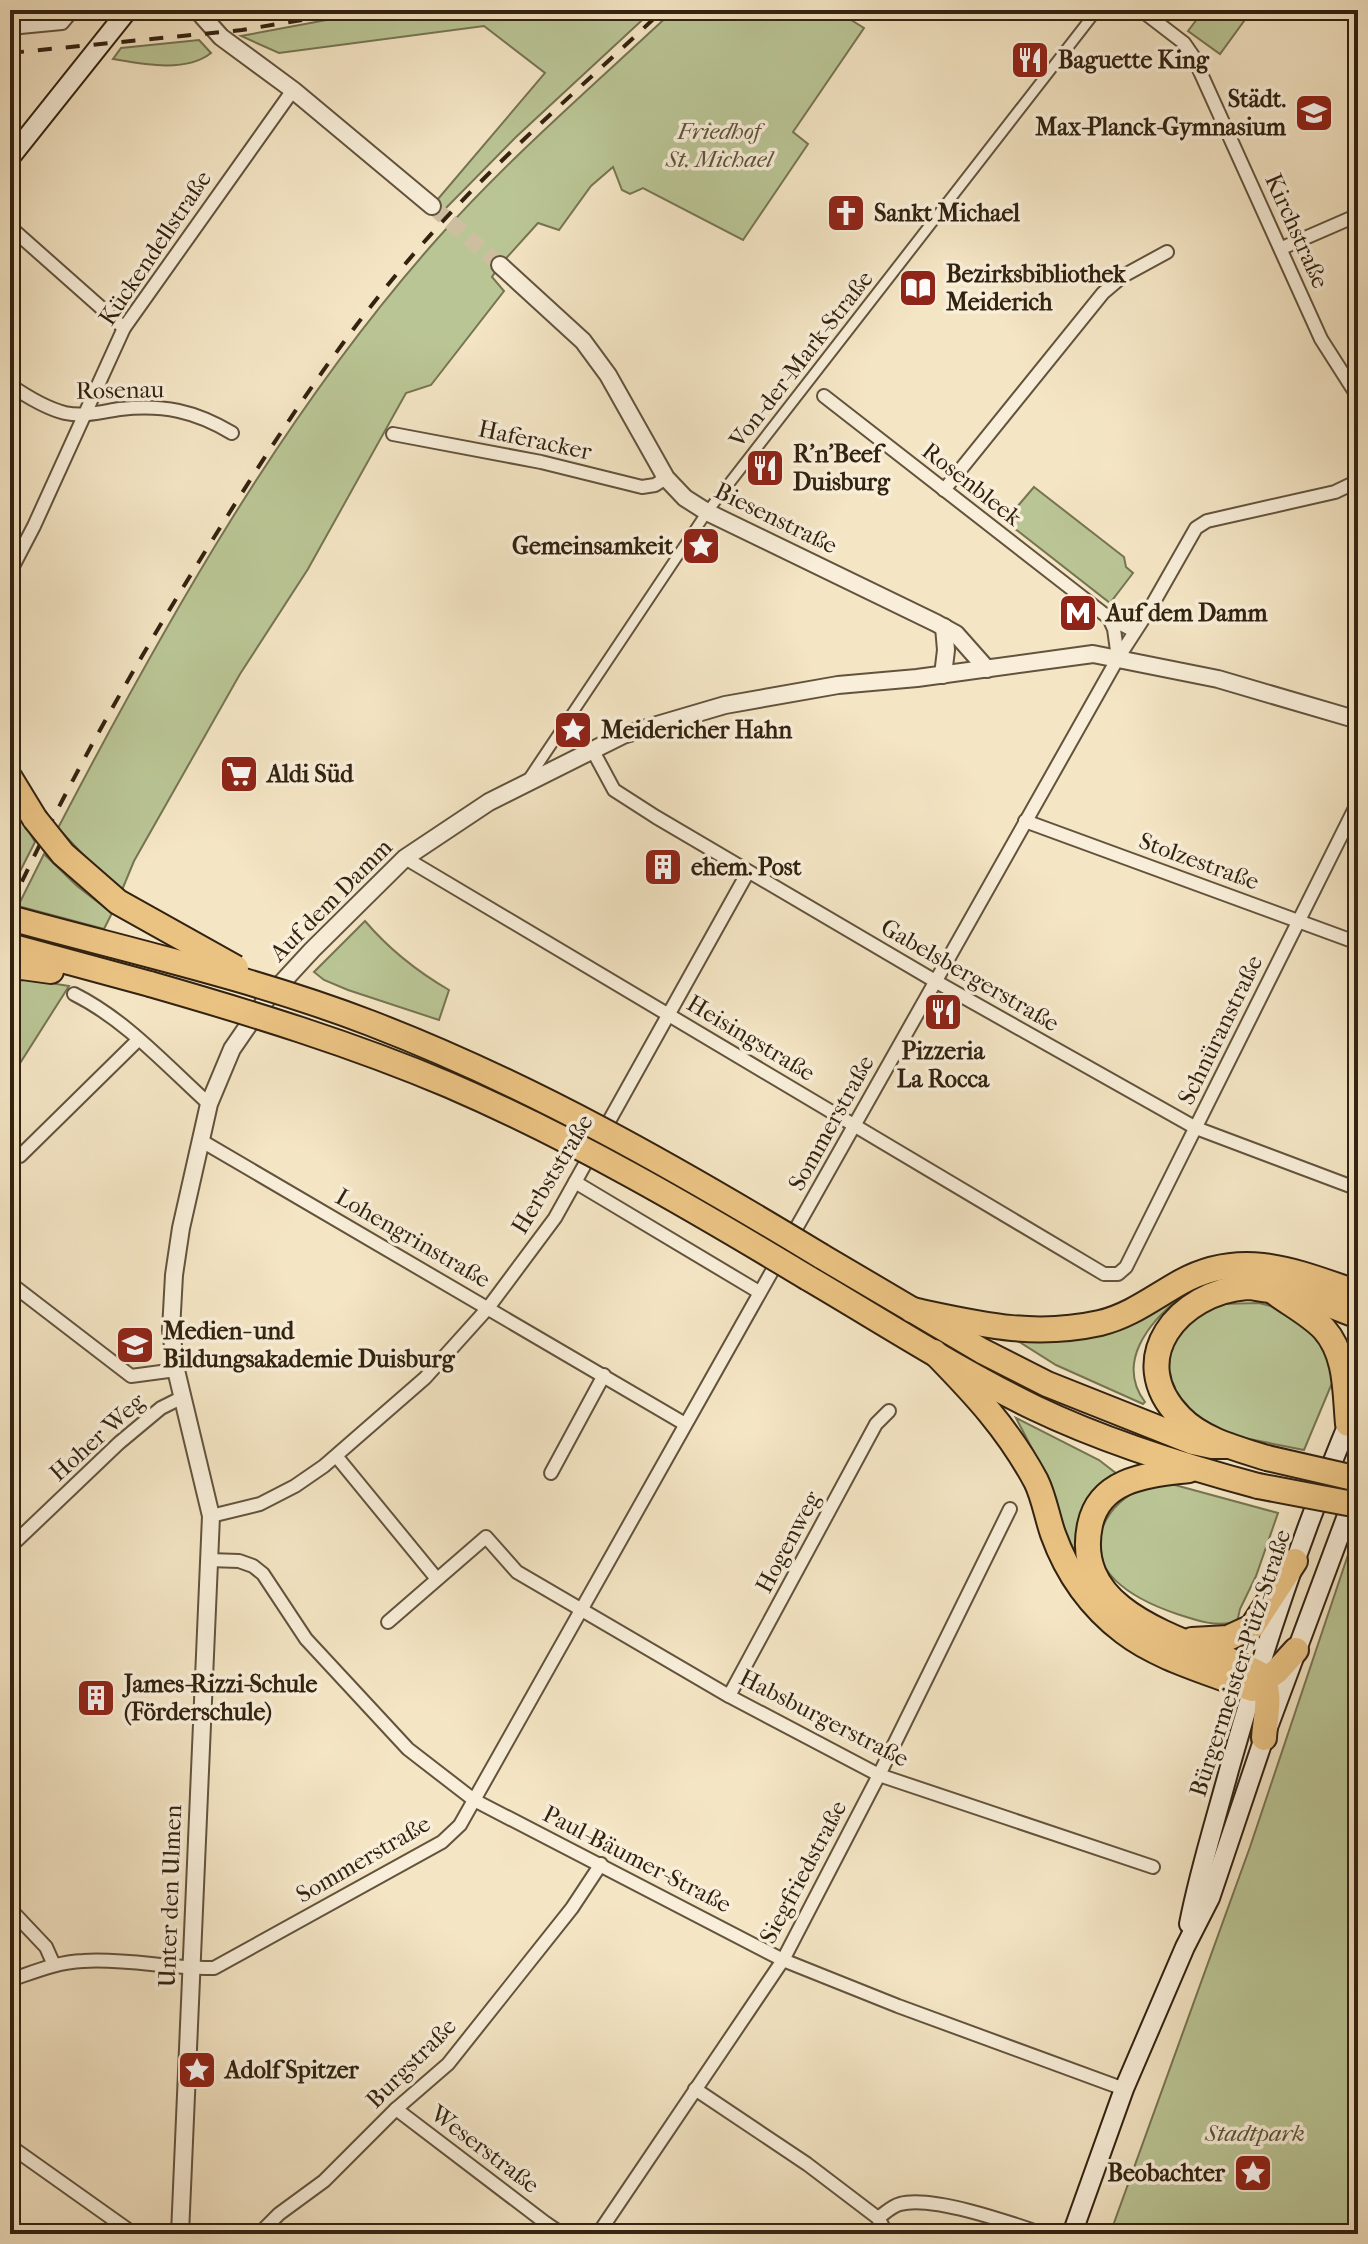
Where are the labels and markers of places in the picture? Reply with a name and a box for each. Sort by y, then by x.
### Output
restaurant icon: Baguette King [1009,39,1051,81]
place label: Baguette King [1058,46,1210,74]
place label: Städt. Max-Planck-Gymnasium [1035,85,1287,141]
school or university icon: Städt. Max-Planck-Gymnasium [1293,92,1335,134]
church icon: Sankt Michael [825,192,867,234]
place label: Sankt Michael [874,199,1020,227]
place label: Bezirksbibliothek Meiderich [946,260,1126,316]
library icon: Bezirksbibliothek Meiderich [897,267,939,309]
place label: R'n'Beef Duisburg [793,440,891,496]
restaurant icon: R'n'Beef Duisburg [744,447,786,489]
place icon: Gemeinsamkeit [680,525,722,567]
place label: Gemeinsamkeit [512,532,673,560]
metro station icon: Auf dem Damm [1057,592,1099,634]
place label: Auf dem Damm [1104,599,1268,627]
place icon: Meidericher Hahn [552,709,594,751]
place label: Meidericher Hahn [601,716,793,744]
supermarket icon: Aldi Süd [218,753,260,795]
place label: Aldi Süd [265,760,354,788]
building icon: ehem. Post [642,846,684,888]
place label: ehem. Post [691,853,802,881]
restaurant icon: Pizzeria La Rocca [922,991,964,1033]
place label: Pizzeria La Rocca [897,1037,990,1093]
place label: Medien- und Bildungsakademie Duisburg [163,1317,456,1373]
school or university icon: Medien- und Bildungsakademie Duisburg [114,1324,156,1366]
place label: James-Rizzi-Schule (Förderschule) [122,1670,318,1726]
building icon: James-Rizzi-Schule (Förderschule) [75,1677,117,1719]
place icon: Adolf Spitzer [176,2049,218,2091]
place label: Adolf Spitzer [223,2056,360,2084]
place icon: Beobachter [1232,2152,1274,2194]
place label: Beobachter [1107,2159,1226,2187]

